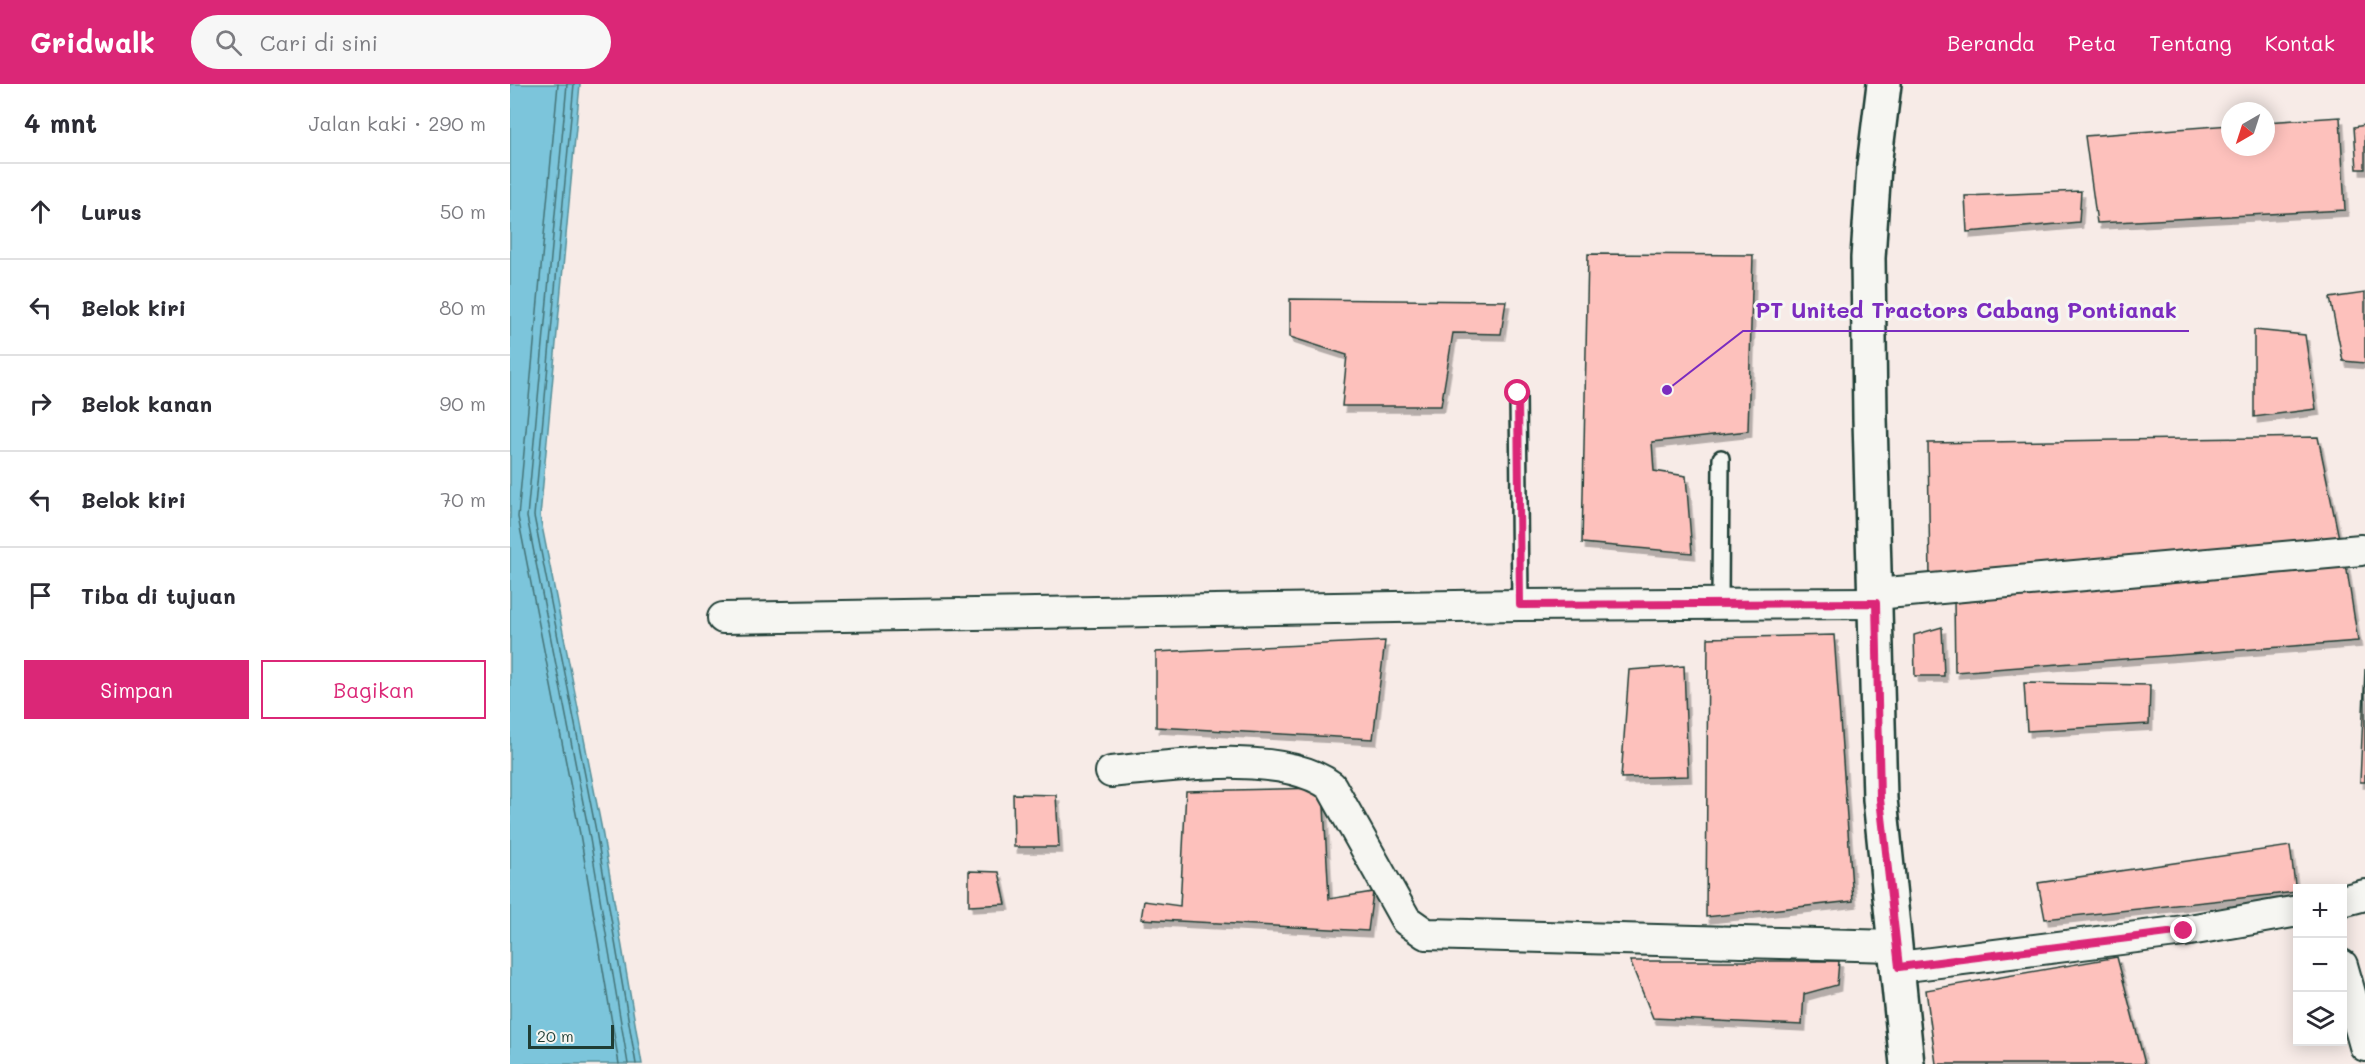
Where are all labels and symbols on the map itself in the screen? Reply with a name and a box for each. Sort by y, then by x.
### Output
north arrow [2221,102,2275,156]
callout: PT United Tractors Cabang Pontianak [1743,291,2189,331]
text: PT United Tractors Cabang Pontianak [1755,295,2177,324]
route start [1504,379,1530,405]
route end [2170,917,2196,943]
scale bar [528,1022,614,1050]

